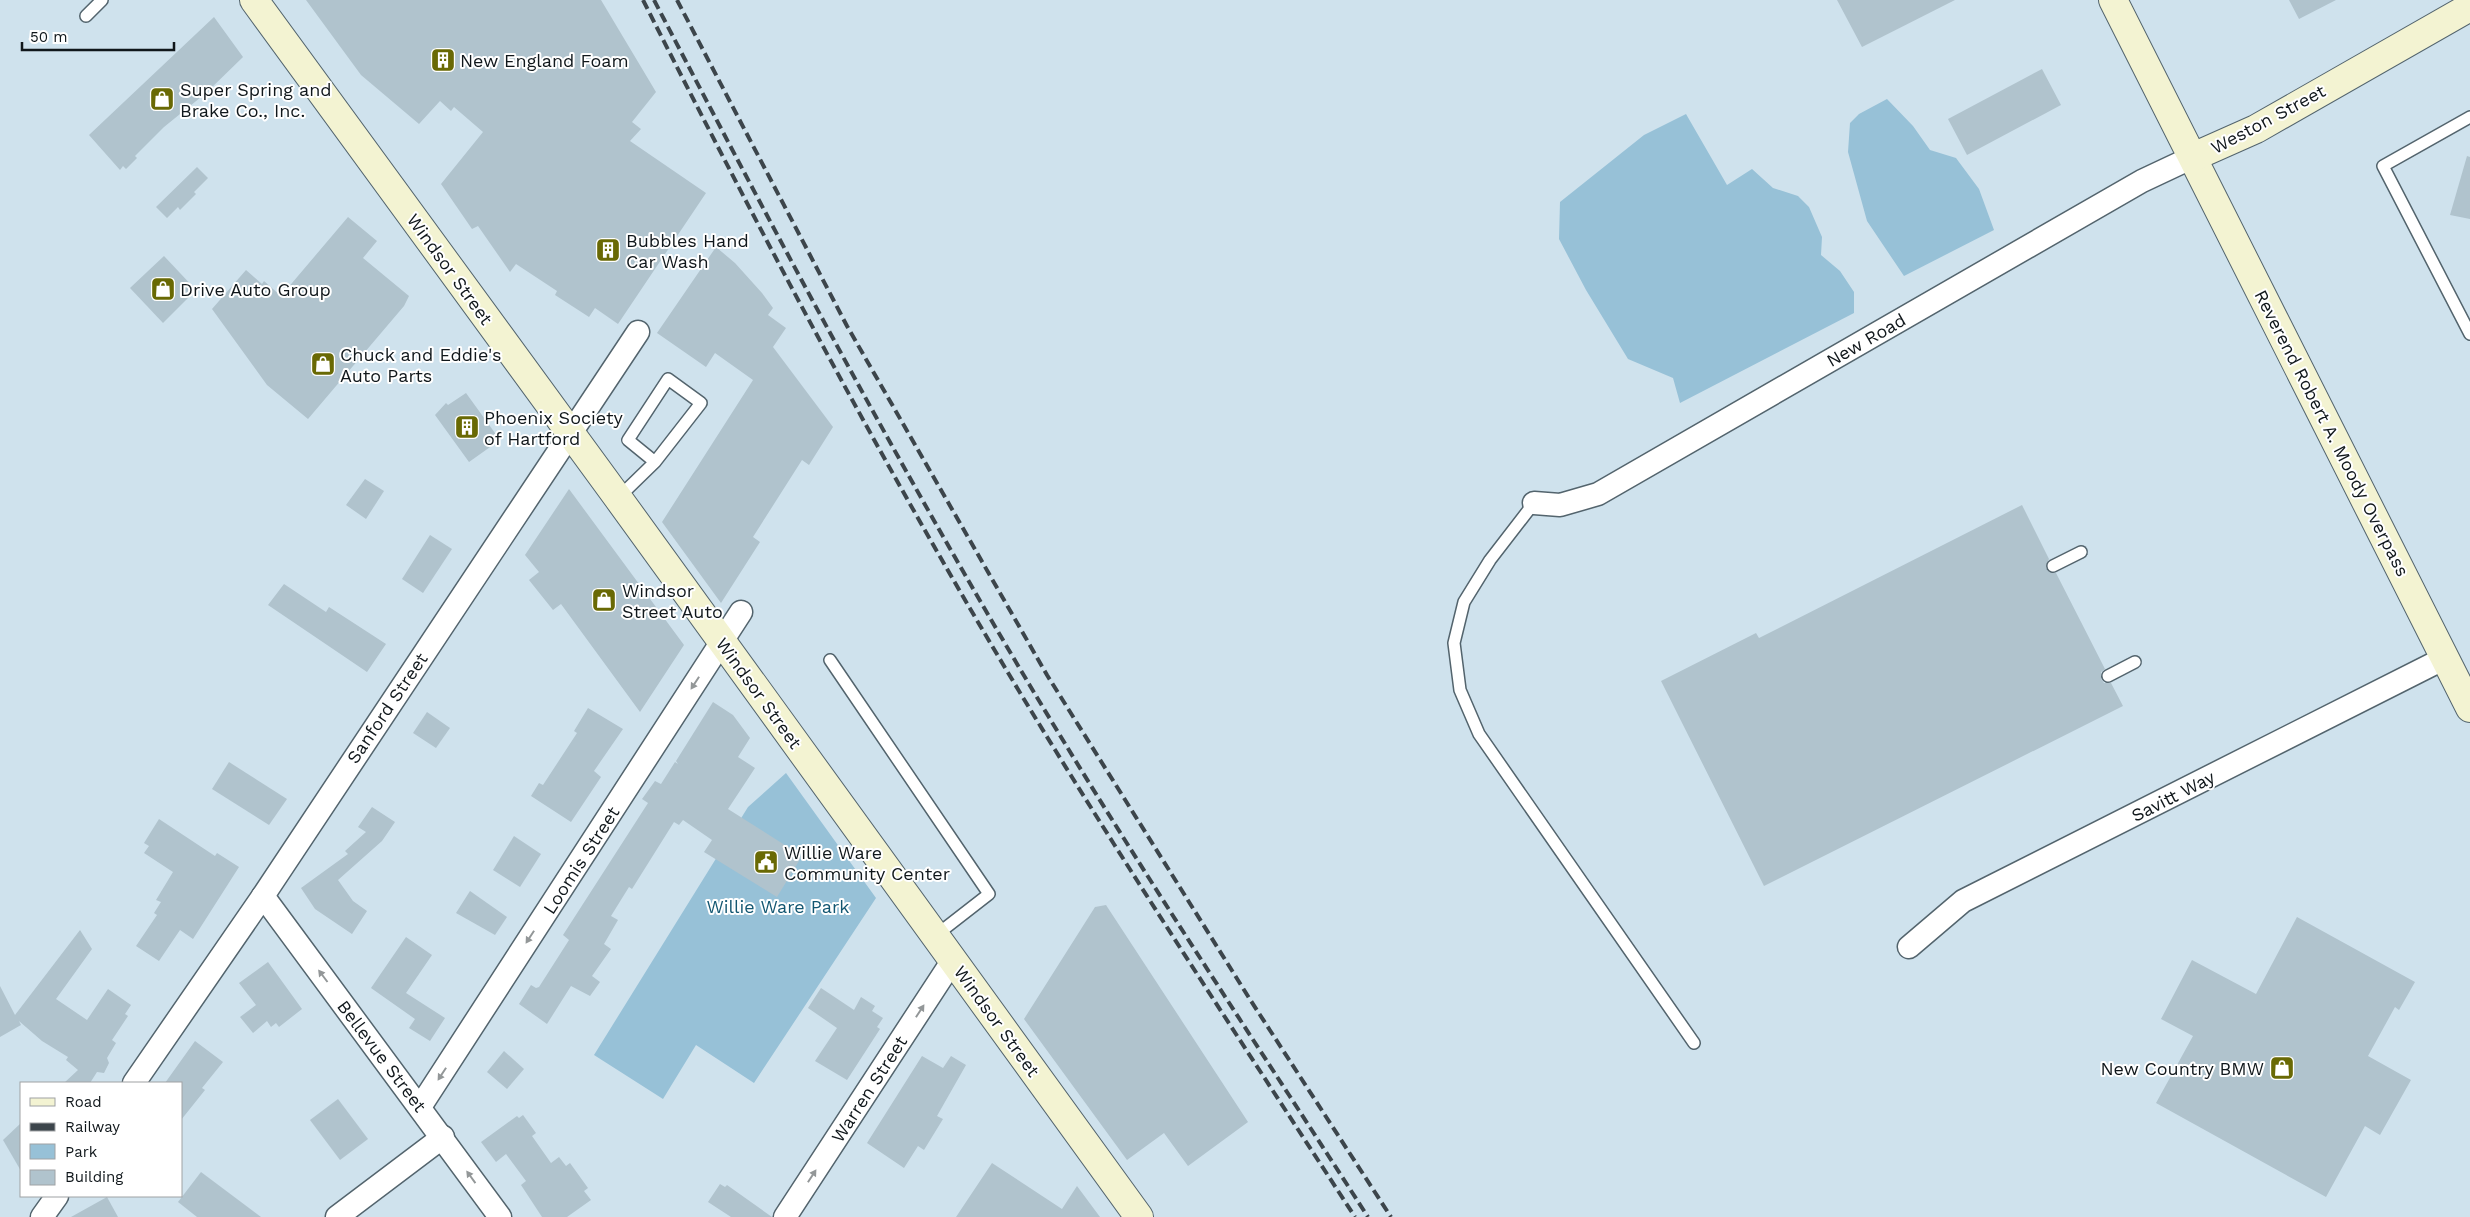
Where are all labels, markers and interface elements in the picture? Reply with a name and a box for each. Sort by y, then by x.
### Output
scale bar [22,20,175,52]
text: 50 m [30,28,67,46]
building icon: New England Foam [430,47,456,73]
place label: New England Foam [460,50,629,71]
place label: Super Spring and Brake Co., Inc. [180,79,332,121]
street label: Weston Street [2207,80,2329,158]
shop icon: Super Spring and Brake Co., Inc. [149,86,175,112]
street label: Windsor Street [403,209,498,329]
place label: Bubbles Hand Car Wash [626,230,749,272]
building icon: Bubbles Hand Car Wash [595,237,621,263]
shop icon: Drive Auto Group [150,276,176,302]
place label: Drive Auto Group [180,279,331,300]
street label: Reverend Robert A. Moody Overpass [2250,286,2414,580]
street label: New Road [1823,309,1909,371]
place label: Chuck and Eddie's Auto Parts [340,344,501,386]
shop icon: Chuck and Eddie's Auto Parts [310,351,336,377]
place label: Phoenix Society of Hartford [484,407,623,449]
building icon: Phoenix Society of Hartford [454,414,480,440]
place label: Windsor Street Auto [622,580,723,622]
shop icon: Windsor Street Auto [591,587,617,613]
street label: Windsor Street [712,633,807,753]
street label: Sanford Street [342,648,432,767]
one-way arrow [690,677,700,690]
street label: Savitt Way [2128,766,2219,826]
street label: Loomis Street [538,802,624,918]
place label: Willie Ware Community Center [784,842,950,884]
public building icon: Willie Ware Community Center [753,849,779,875]
park label: Willie Ware Park [706,896,850,917]
one-way arrow [526,931,535,944]
street label: Windsor Street [950,961,1045,1081]
one-way arrow [318,969,328,983]
street label: Bellevue Street [333,996,431,1116]
one-way arrow [915,1004,924,1017]
street label: Warren Street [827,1031,912,1146]
shop icon: New Country BMW [2269,1055,2295,1081]
place label: New Country BMW [2100,1058,2264,1079]
one-way arrow [437,1067,447,1080]
legend [20,1082,182,1197]
text: Road [65,1093,102,1111]
text: Railway [65,1118,120,1136]
text: Park [65,1143,98,1161]
text: Building [65,1168,123,1186]
one-way arrow [807,1169,817,1183]
one-way arrow [466,1171,477,1184]

